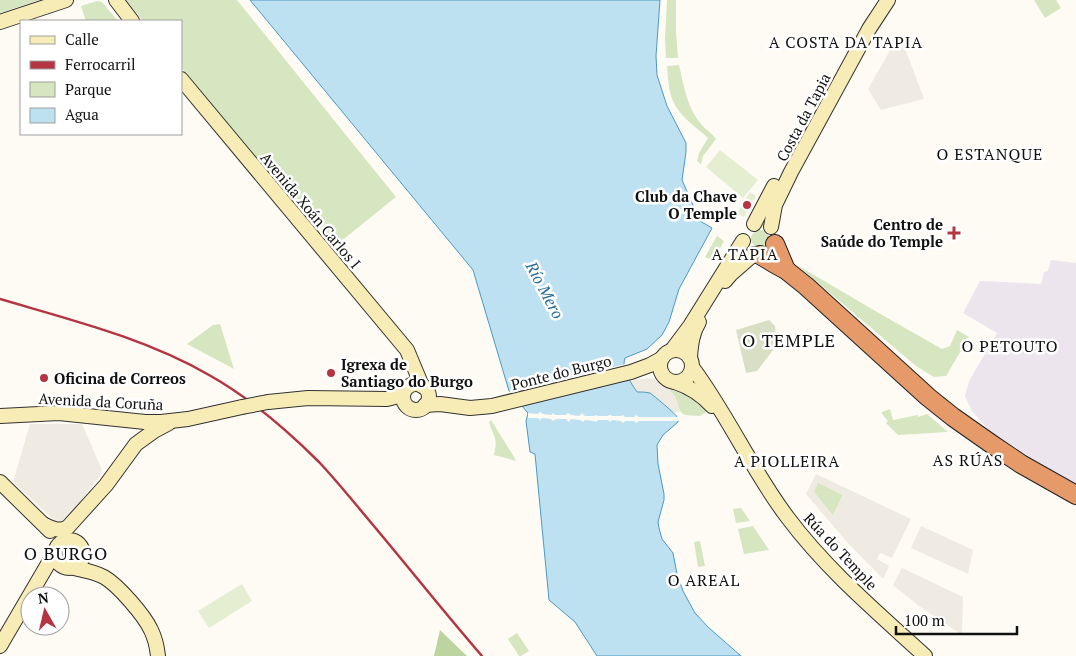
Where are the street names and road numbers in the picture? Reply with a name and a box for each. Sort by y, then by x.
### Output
street label: Costa da Tapia [771,69,835,165]
street label: Avenida Xoán Carlos I [256,148,366,272]
street label: Ponte do Burgo [509,350,613,394]
street label: Avenida da Coruña [38,388,164,414]
street label: Rúa do Temple [800,508,882,594]

